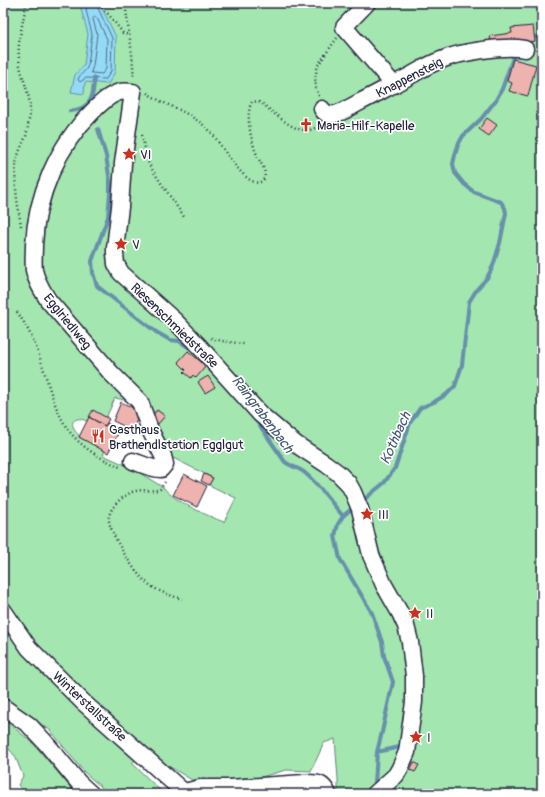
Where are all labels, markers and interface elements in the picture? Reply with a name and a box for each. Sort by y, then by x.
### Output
street label: Knappensteig [373,54,446,102]
church icon: Maria-Hilf-Kapelle [298,117,314,133]
place label: Maria-Hilf-Kapelle [317,118,415,134]
place icon: VI [121,146,137,162]
place label: VI [140,147,151,163]
place icon: V [113,236,129,252]
place label: V [132,237,140,253]
street label: Riesenschmiedstraße [127,280,222,372]
street label: Egglriedlweg [40,290,95,353]
water label: Raingrabenbach [228,372,298,457]
water label: Kothbach [376,408,415,467]
place label: Gasthaus Brathendlstation Egglgut [109,422,244,453]
restaurant icon: Gasthaus Brathendlstation Egglgut [90,428,106,444]
place icon: III [359,506,375,522]
place label: III [378,507,389,523]
place icon: II [407,605,423,621]
place label: II [426,606,433,622]
street label: Winterstallstraße [49,668,130,745]
place icon: I [408,729,424,745]
place label: I [427,730,431,746]

